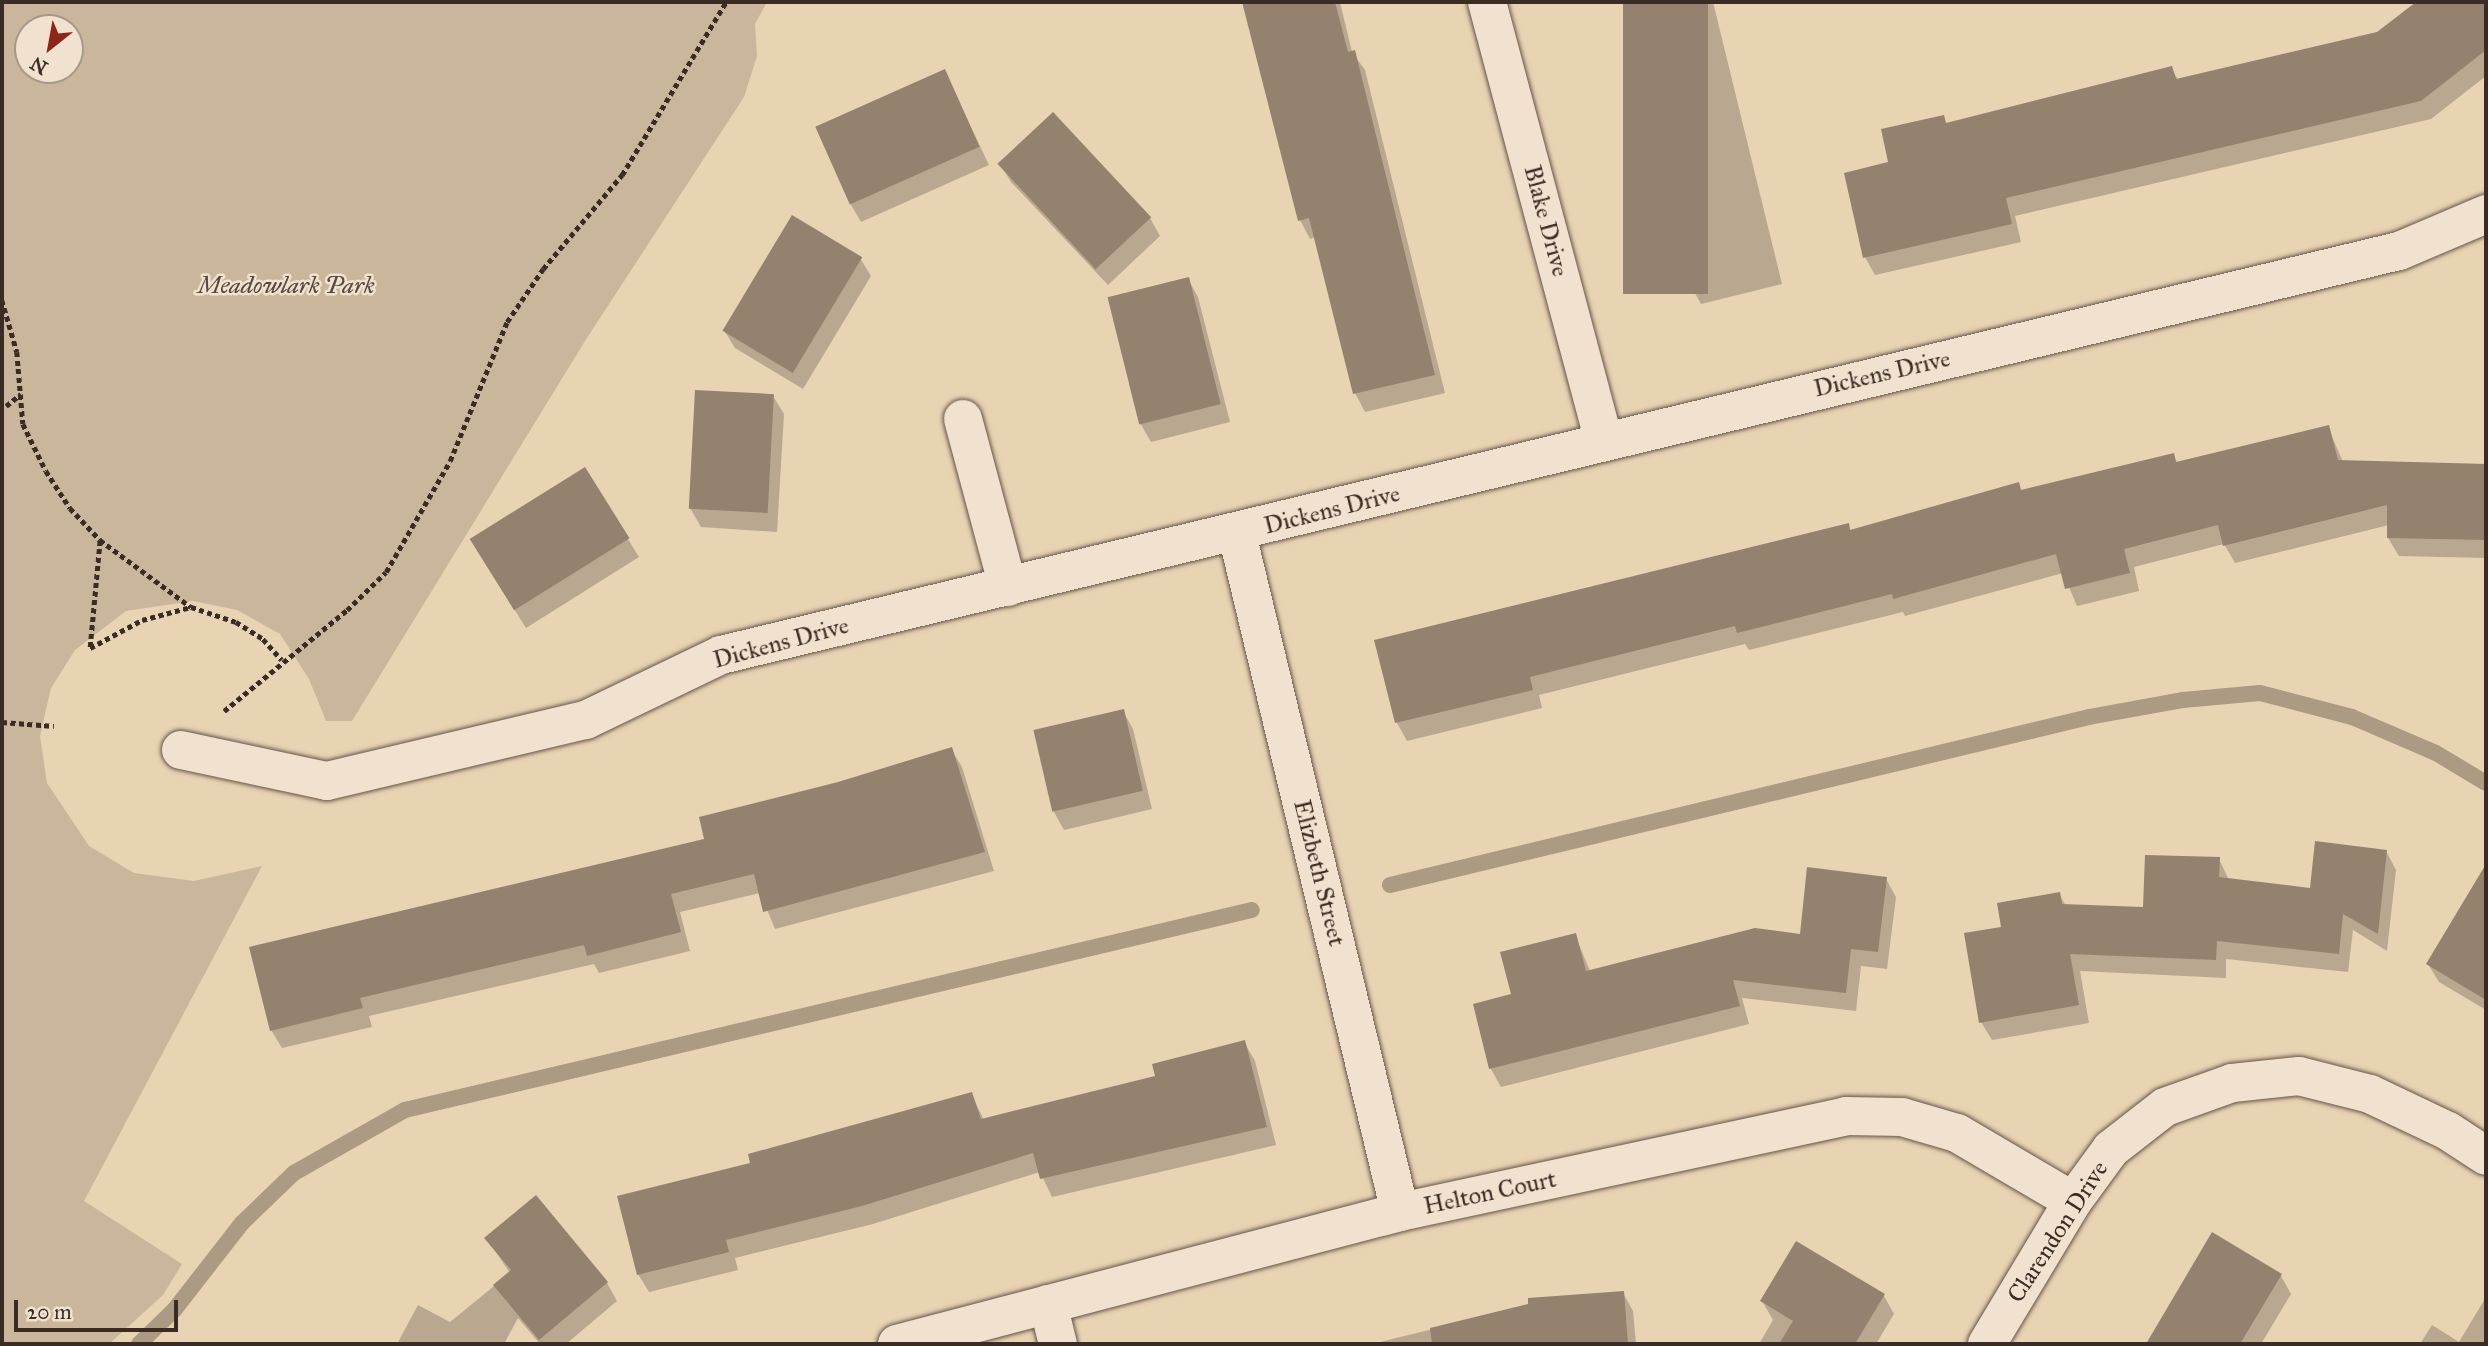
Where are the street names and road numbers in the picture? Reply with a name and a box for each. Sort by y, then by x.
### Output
street label: Blake Drive [1517,162,1575,280]
street label: Dickens Drive [1811,344,1953,404]
street label: Dickens Drive [1261,479,1403,541]
street label: Dickens Drive [710,611,852,675]
street label: Elizbeth Street [1287,797,1351,949]
street label: Clarendon Drive [2002,1156,2114,1308]
street label: Helton Court [1421,1165,1559,1221]

